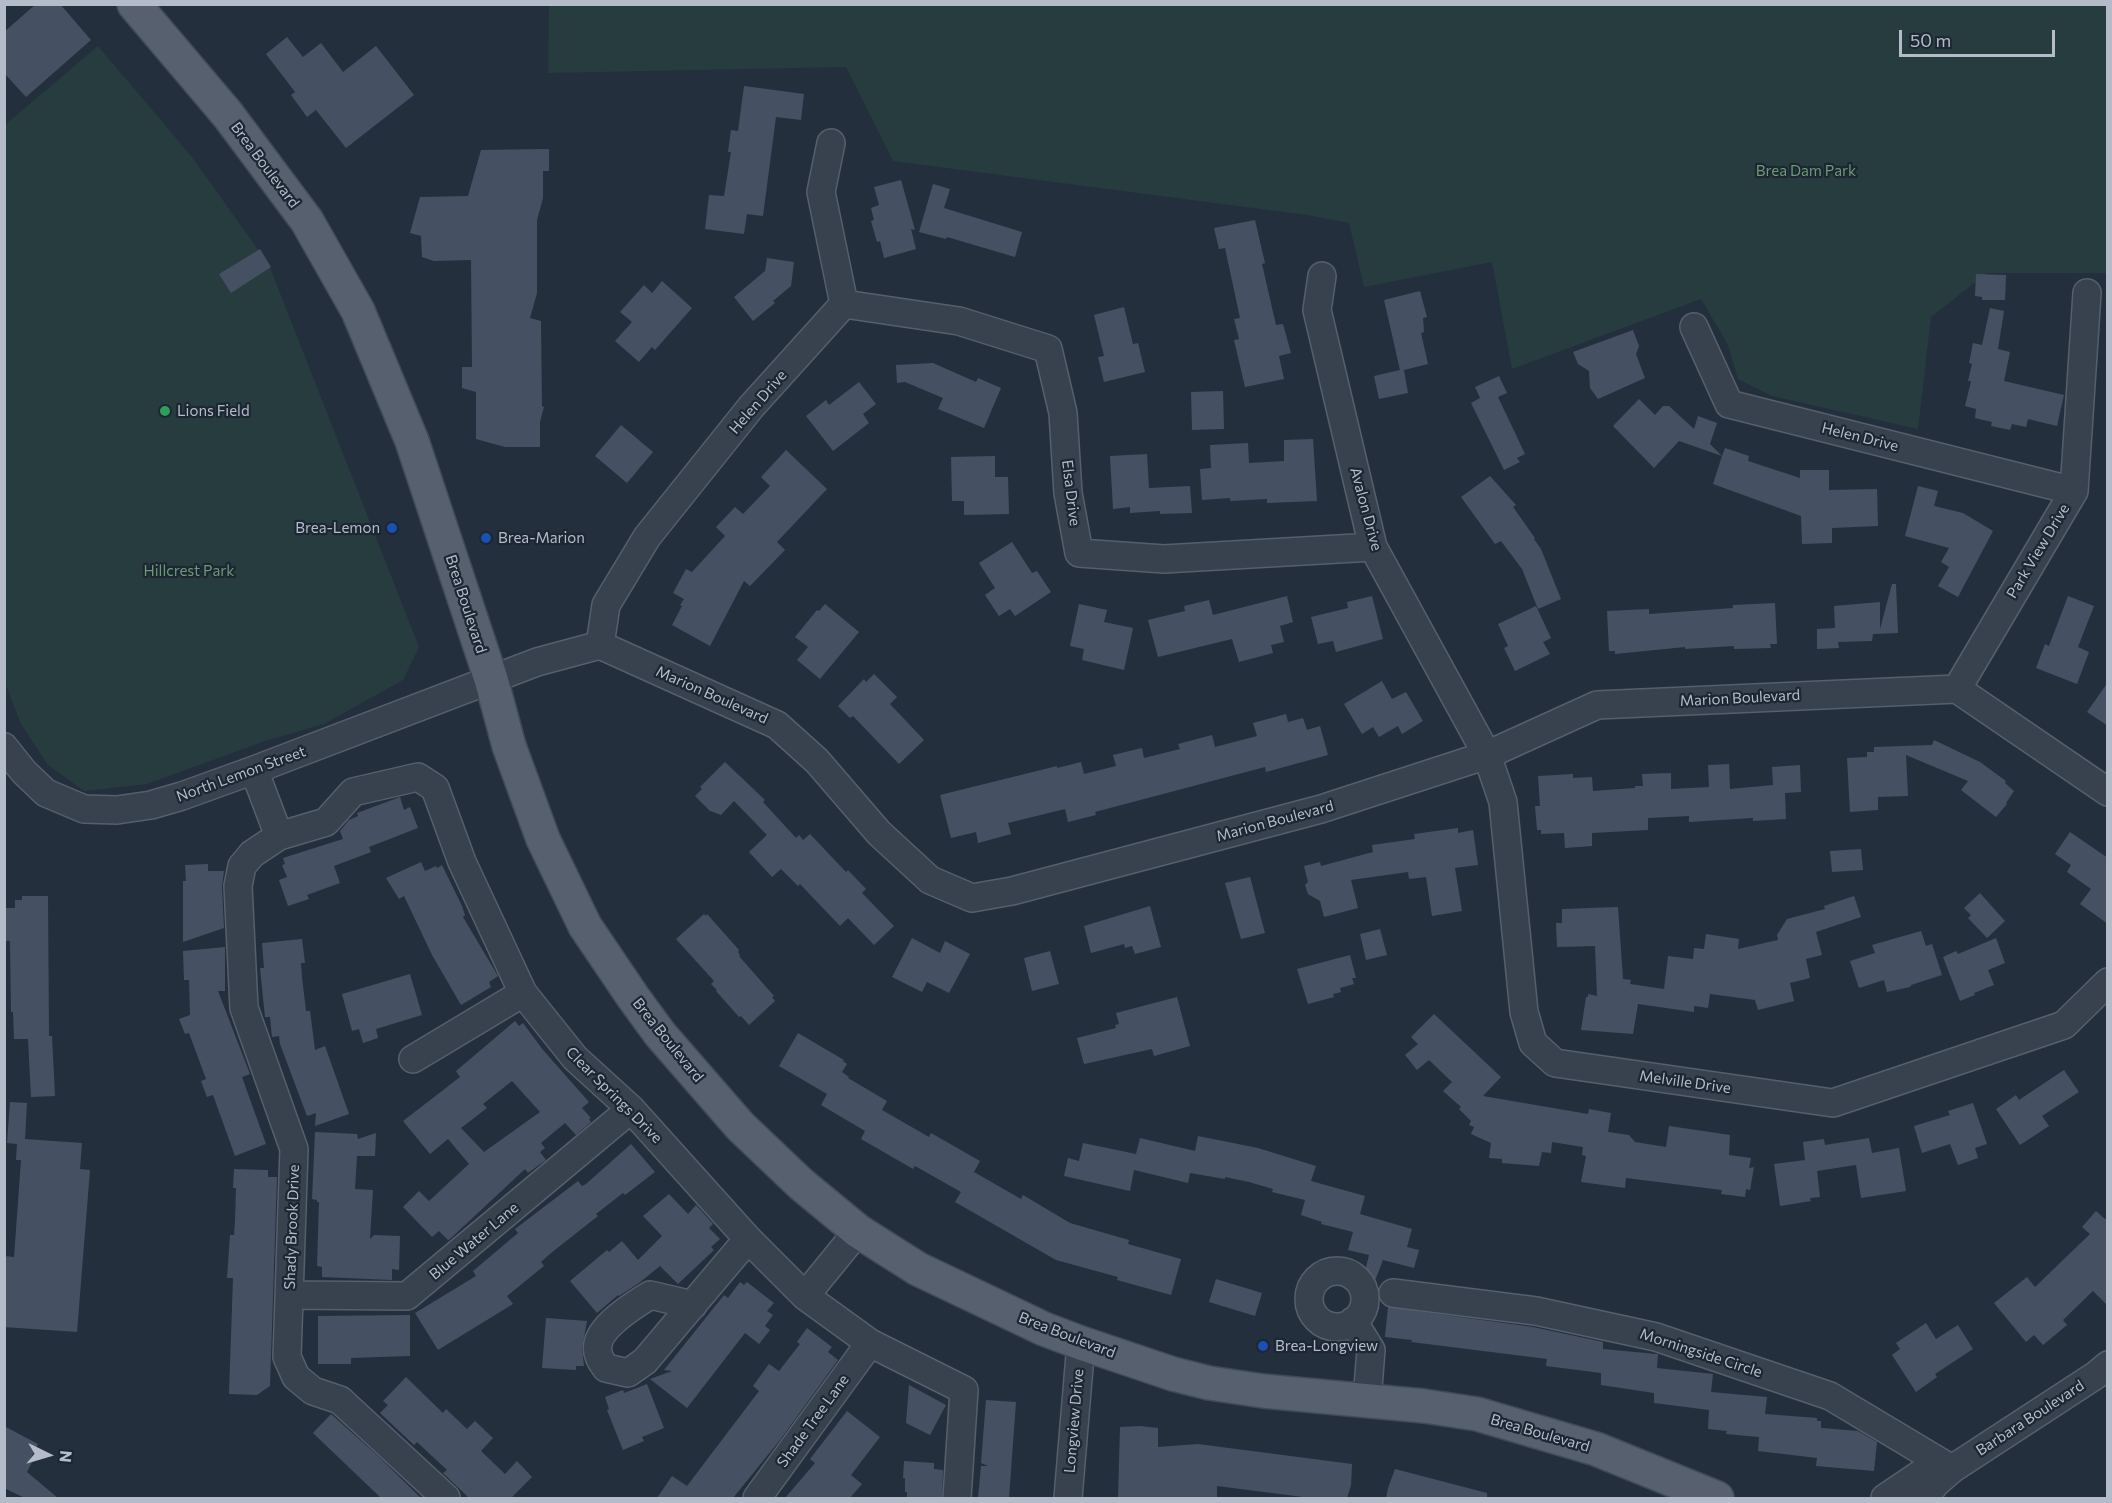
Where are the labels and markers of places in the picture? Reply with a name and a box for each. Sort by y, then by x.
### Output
place label: Lions Field [177,402,250,420]
marker: Lions Field [158,404,172,418]
place label: Brea-Lemon [295,519,380,537]
marker: Brea-Lemon [385,521,399,535]
place label: Brea-Marion [498,529,585,547]
marker: Brea-Marion [479,531,493,545]
place label: Brea-Longview [1275,1337,1378,1355]
marker: Brea-Longview [1256,1339,1270,1353]

